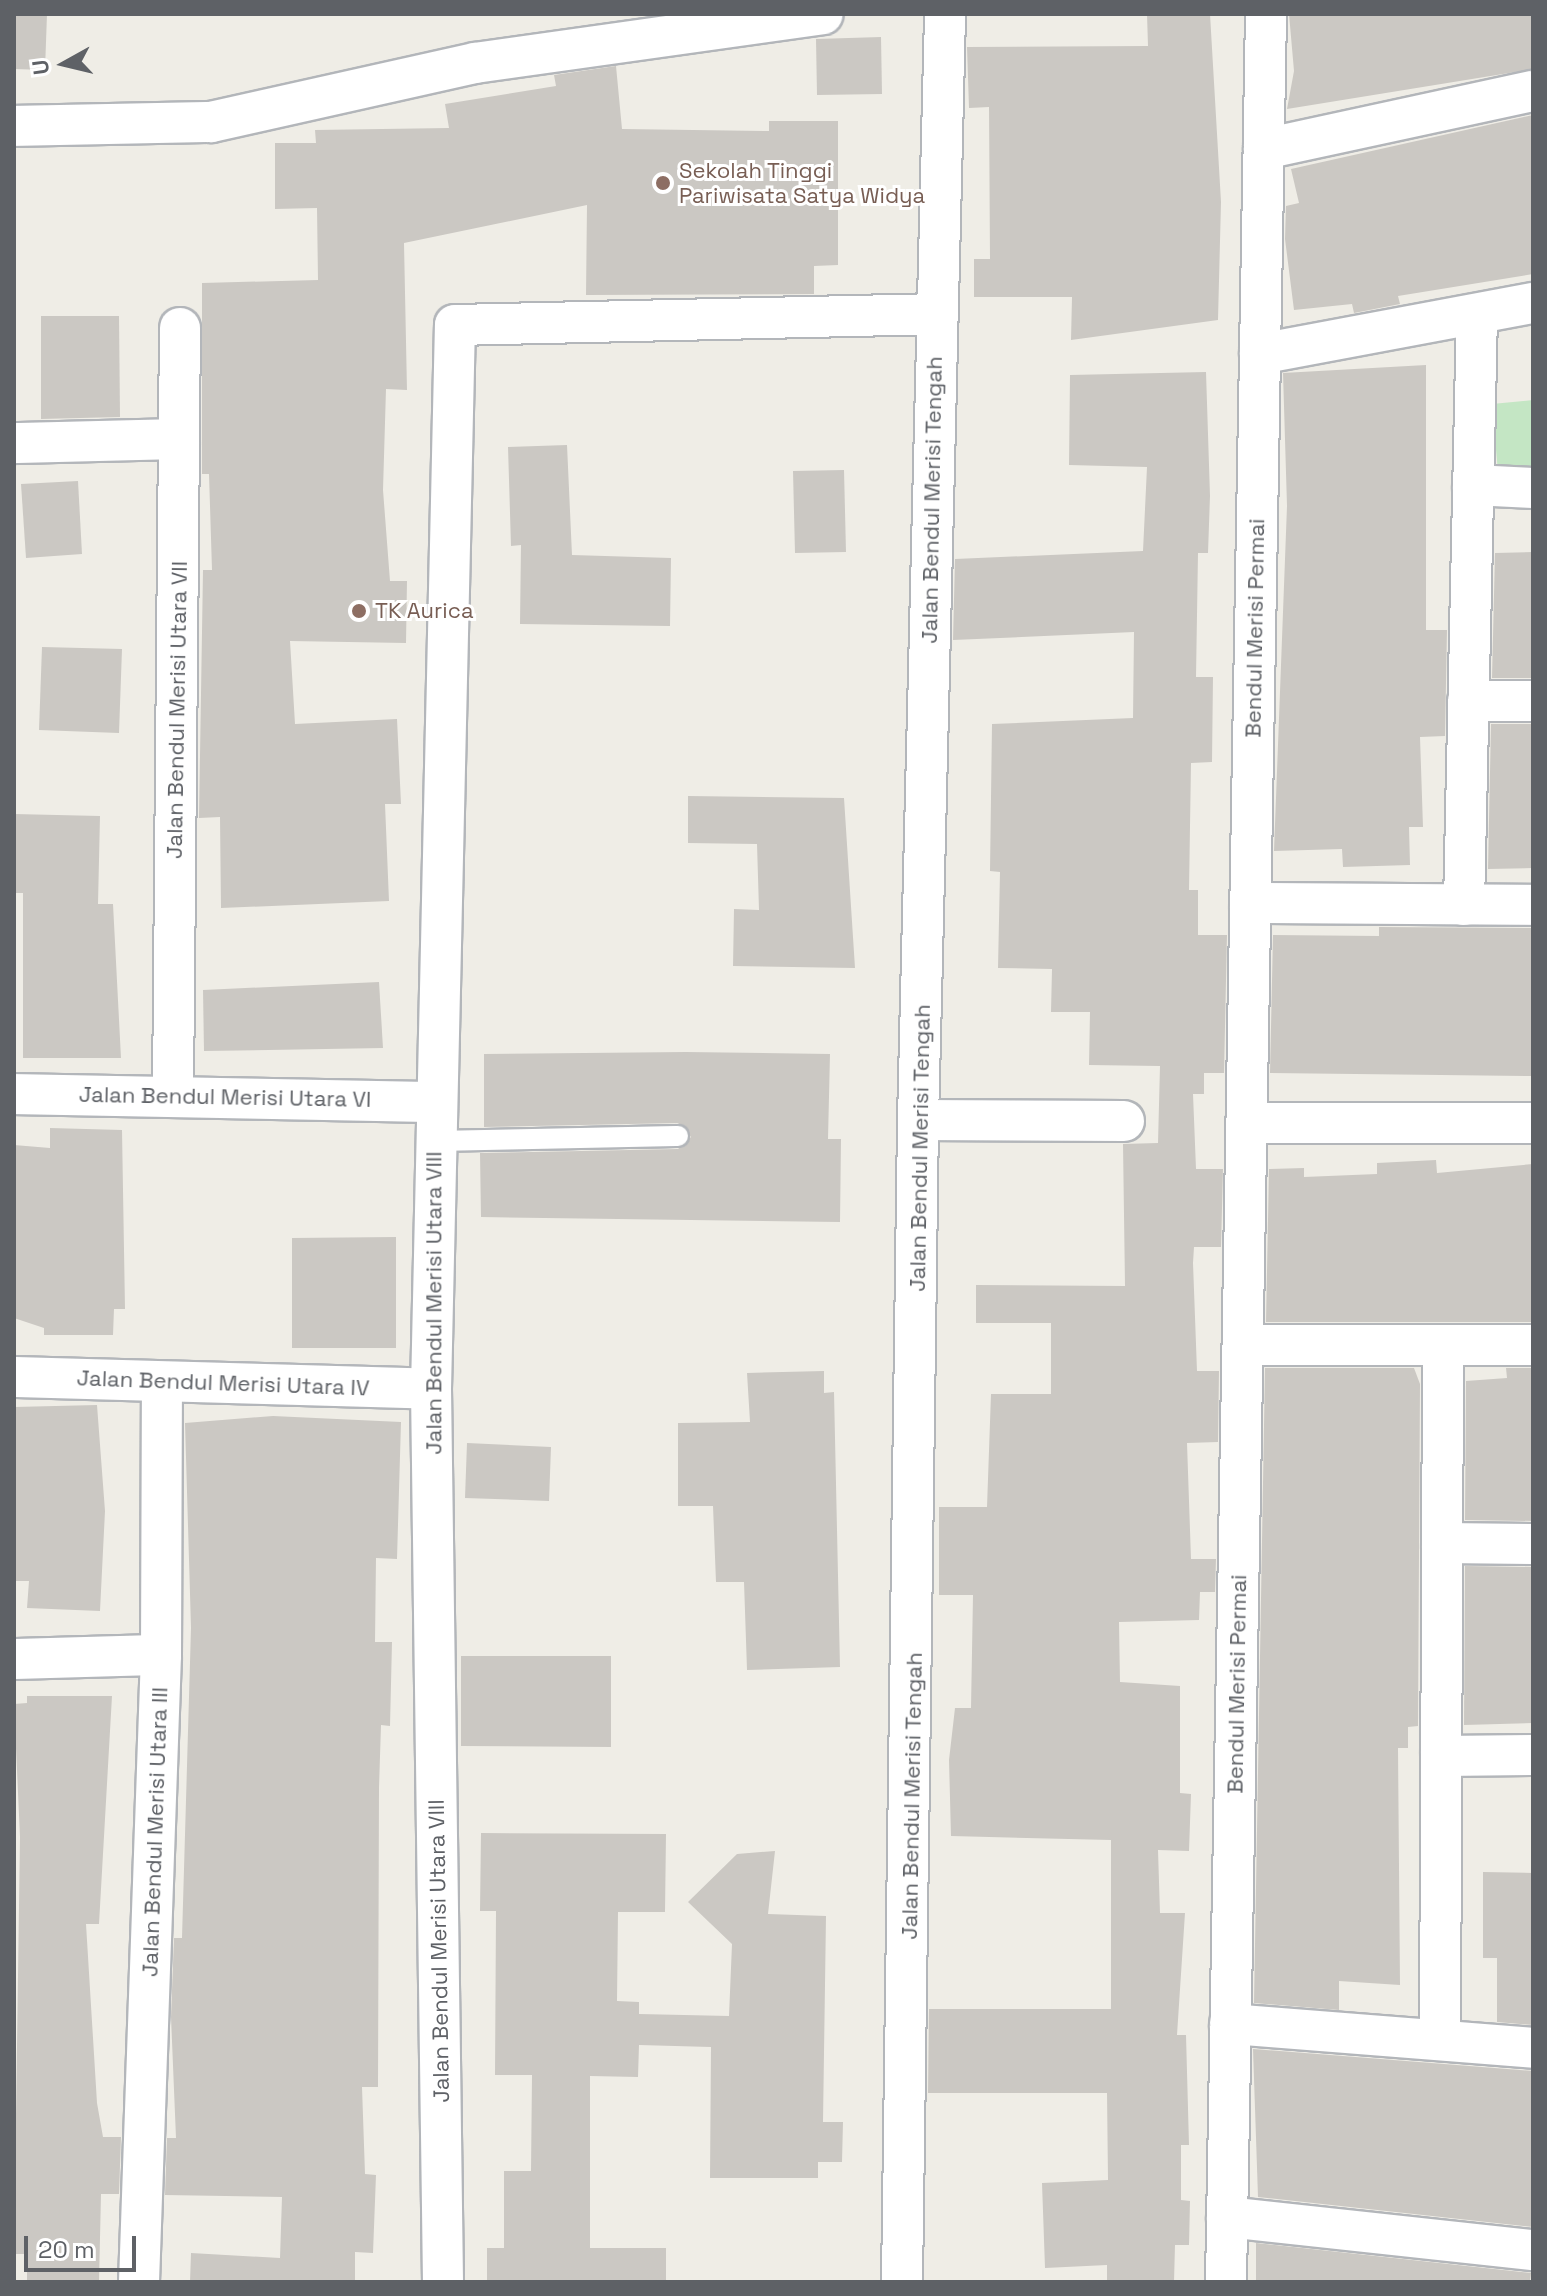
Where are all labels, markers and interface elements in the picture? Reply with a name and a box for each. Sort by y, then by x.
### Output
north arrow [24,24,104,104]
text: U [25,58,55,77]
place label: Sekolah Tinggi Pariwisata Satya Widya [679,157,925,208]
marker: Sekolah Tinggi Pariwisata Satya Widya [654,174,672,192]
street label: Jalan Bendul Merisi Tengah [916,356,948,644]
street label: Bendul Merisi Permai [1240,518,1270,738]
street label: Jalan Bendul Merisi Utara VII [161,561,193,859]
place label: TK Aurica [375,598,474,624]
marker: TK Aurica [350,602,368,620]
street label: Jalan Bendul Merisi Tengah [904,1004,936,1292]
street label: Jalan Bendul Merisi Utara VI [78,1081,372,1113]
street label: Jalan Bendul Merisi Utara VIII [421,1151,447,1455]
street label: Jalan Bendul Merisi Utara IV [76,1365,370,1401]
street label: Bendul Merisi Permai [1222,1574,1252,1794]
street label: Jalan Bendul Merisi Tengah [896,1652,928,1940]
street label: Jalan Bendul Merisi Utara III [137,1687,173,1977]
street label: Jalan Bendul Merisi Utara VIII [423,1799,455,2103]
scale bar [28,2220,140,2270]
text: 20 m [38,2234,95,2265]

